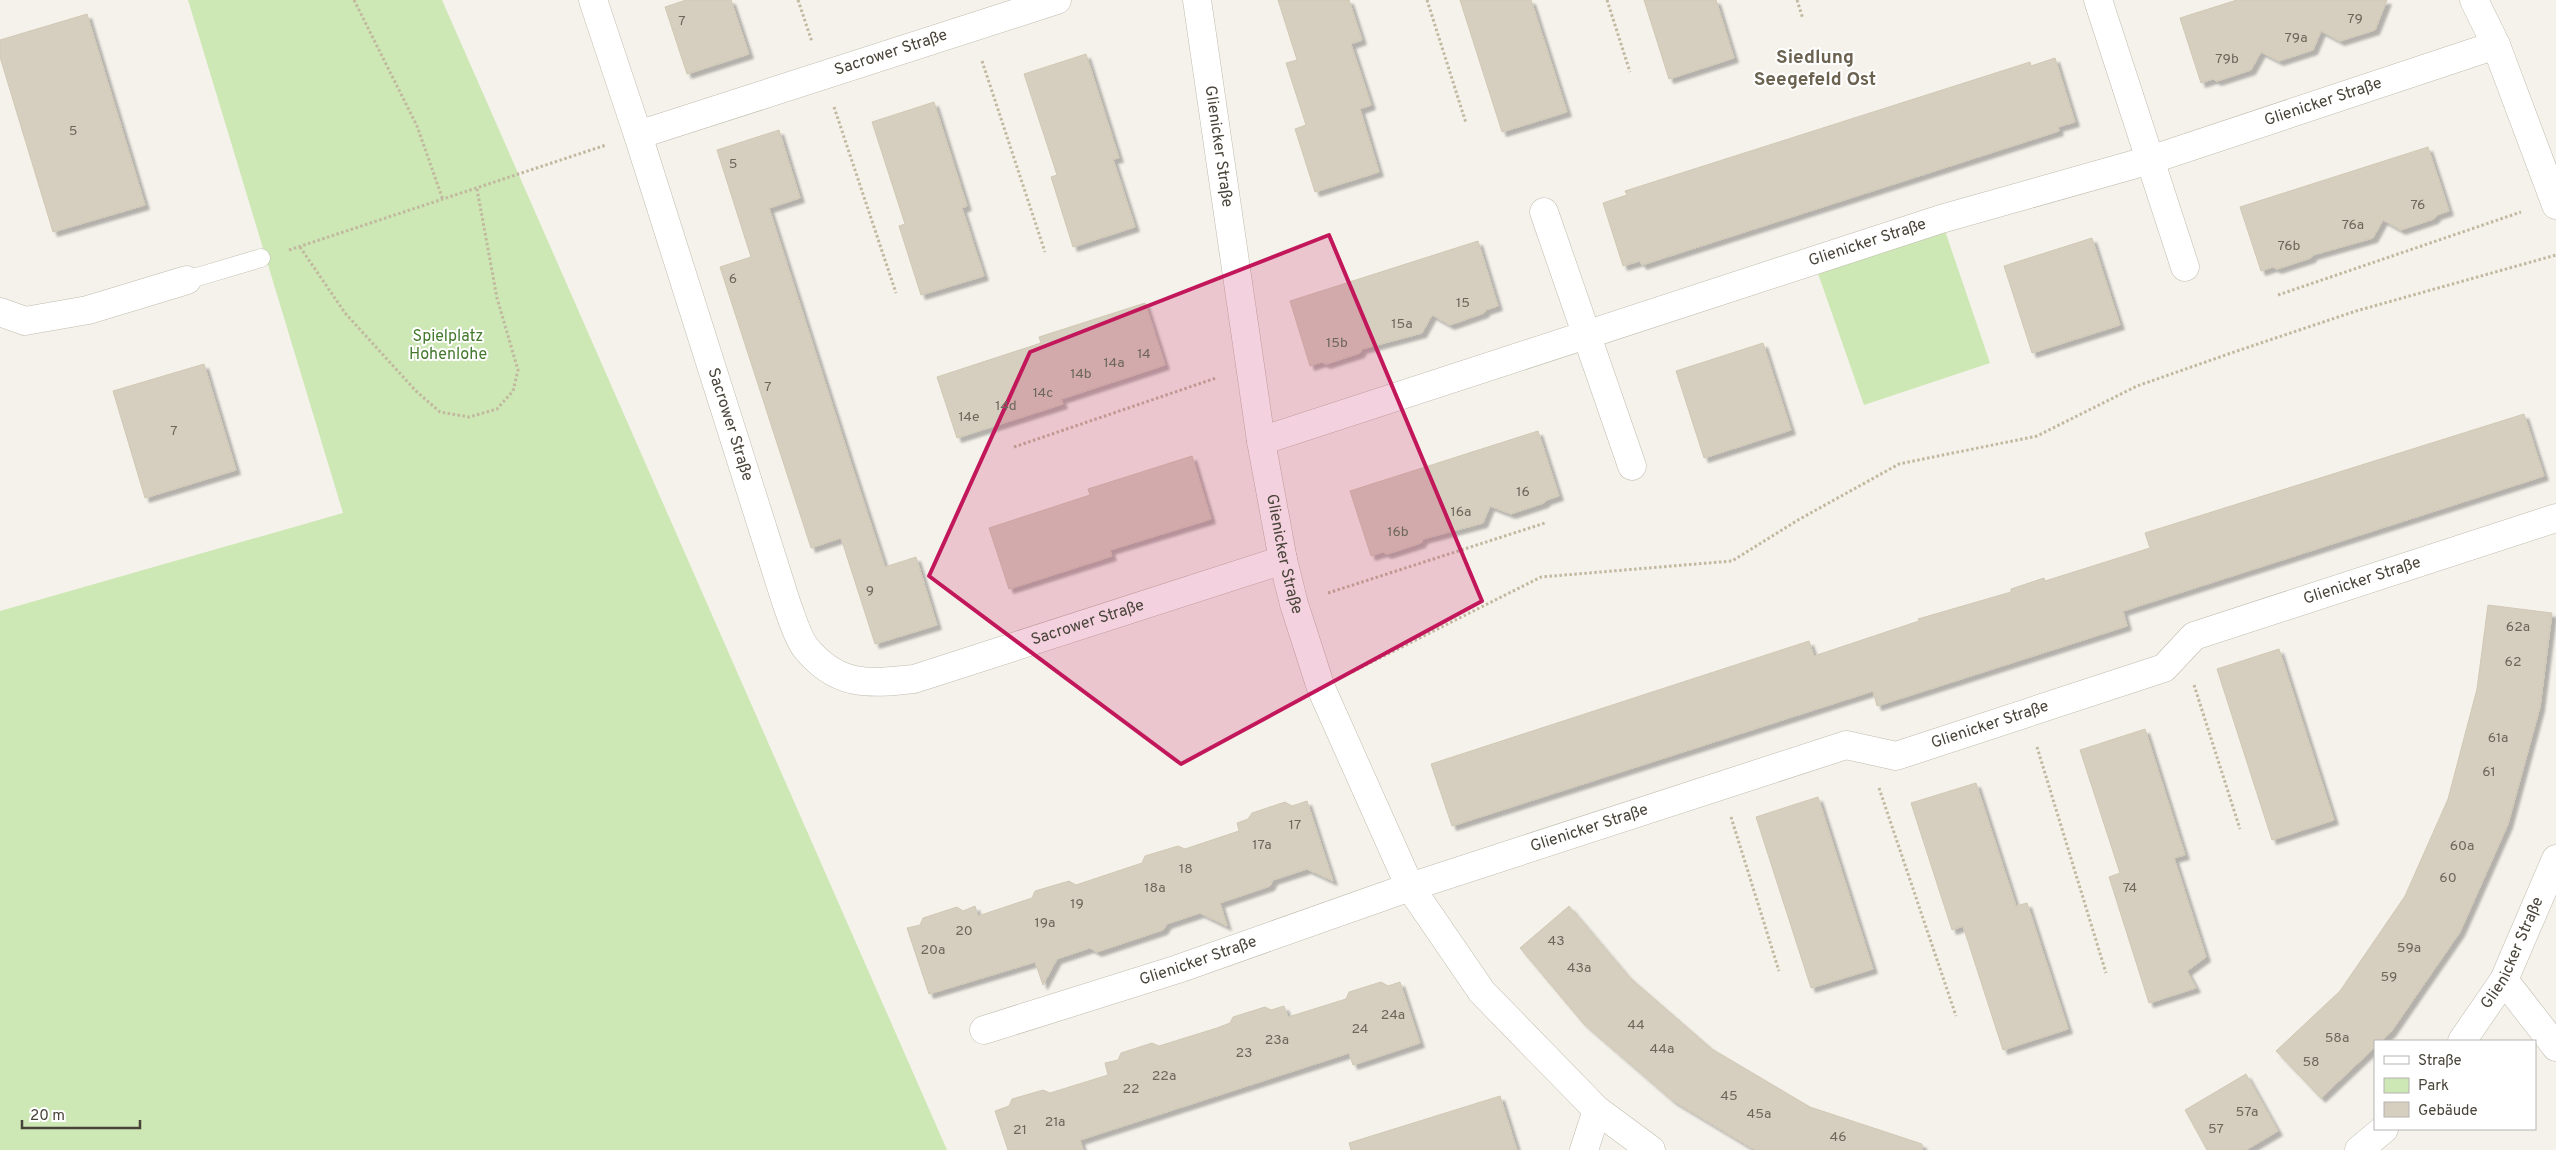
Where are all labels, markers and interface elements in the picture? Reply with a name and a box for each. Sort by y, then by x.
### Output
house number: 79 [2347,11,2363,28]
house number: 7 [678,13,686,30]
street label: Sacrower Straße [832,25,950,81]
house number: 79a [2284,30,2308,47]
district label: Siedlung Seegefeld Ost [1754,46,1876,92]
house number: 79b [2215,51,2239,68]
street label: Glienicker Straße [2262,74,2385,131]
street label: Glienicker Straße [1200,84,1237,209]
house number: 5 [69,123,77,140]
house number: 5 [729,156,737,173]
house number: 76 [2411,197,2425,214]
street label: Glienicker Straße [1806,214,1929,272]
house number: 76a [2342,217,2364,234]
house number: 76b [2278,238,2301,255]
house number: 6 [729,271,737,288]
house number: 15 [1456,295,1470,312]
house number: 15a [1391,316,1413,333]
park label: Spielplatz Hohenlohe [409,327,487,365]
house number: 15b [1326,335,1348,352]
house number: 14 [1137,346,1151,363]
house number: 14a [1104,355,1125,372]
street label: Sacrower Straße [703,366,757,484]
house number: 14b [1070,366,1092,383]
house number: 7 [764,379,772,396]
house number: 14c [1033,385,1053,402]
house number: 14d [995,398,1017,415]
house number: 14e [958,409,980,426]
house number: 7 [170,423,178,440]
house number: 16 [1516,484,1530,501]
street label: Glienicker Straße [1261,492,1307,617]
house number: 16a [1451,504,1471,521]
house number: 16b [1387,524,1409,541]
street label: Glienicker Straße [2301,553,2424,610]
house number: 9 [866,583,874,600]
street label: Sacrower Straße [1029,595,1147,651]
house number: 62a [2506,619,2530,636]
house number: 62 [2505,654,2521,671]
street label: Glienicker Straße [1929,697,2051,754]
house number: 61a [2488,730,2508,747]
house number: 61 [2482,764,2496,781]
street label: Glienicker Straße [1528,800,1651,857]
house number: 17 [1289,817,1301,834]
house number: 17a [1252,837,1272,854]
house number: 60a [2450,838,2474,855]
house number: 18 [1179,861,1193,878]
house number: 60 [2439,870,2457,887]
house number: 18a [1144,880,1166,897]
house number: 74 [2123,880,2137,897]
street label: Glienicker Straße [2477,894,2548,1013]
house number: 19 [1070,896,1084,913]
house number: 19a [1035,915,1055,932]
house number: 20 [955,923,973,940]
street label: Glienicker Straße [1137,932,1260,990]
house number: 43 [1547,933,1565,950]
house number: 59a [2397,940,2421,957]
house number: 20a [921,942,945,959]
house number: 43a [1567,960,1591,977]
house number: 59 [2381,969,2397,986]
house number: 24a [1381,1007,1405,1024]
house number: 44 [1627,1017,1645,1034]
house number: 24 [1351,1021,1369,1038]
house number: 58a [2325,1030,2349,1047]
house number: 23a [1265,1032,1289,1049]
legend [2374,1040,2536,1130]
house number: 44a [1650,1041,1674,1058]
house number: 23 [1236,1045,1253,1062]
text: Straße [2418,1052,2462,1071]
house number: 58 [2302,1054,2320,1071]
house number: 22a [1152,1068,1176,1085]
text: Park [2418,1077,2449,1096]
house number: 22 [1122,1081,1140,1098]
house number: 45 [1720,1088,1738,1105]
scale bar [22,1098,140,1130]
text: Gebäude [2418,1102,2478,1121]
house number: 57a [2236,1104,2258,1121]
house number: 45a [1747,1106,1771,1123]
text: 20 m [30,1107,65,1126]
house number: 21a [1045,1114,1065,1131]
house number: 57 [2208,1121,2224,1138]
house number: 21 [1013,1122,1027,1139]
house number: 46 [1829,1129,1847,1146]

